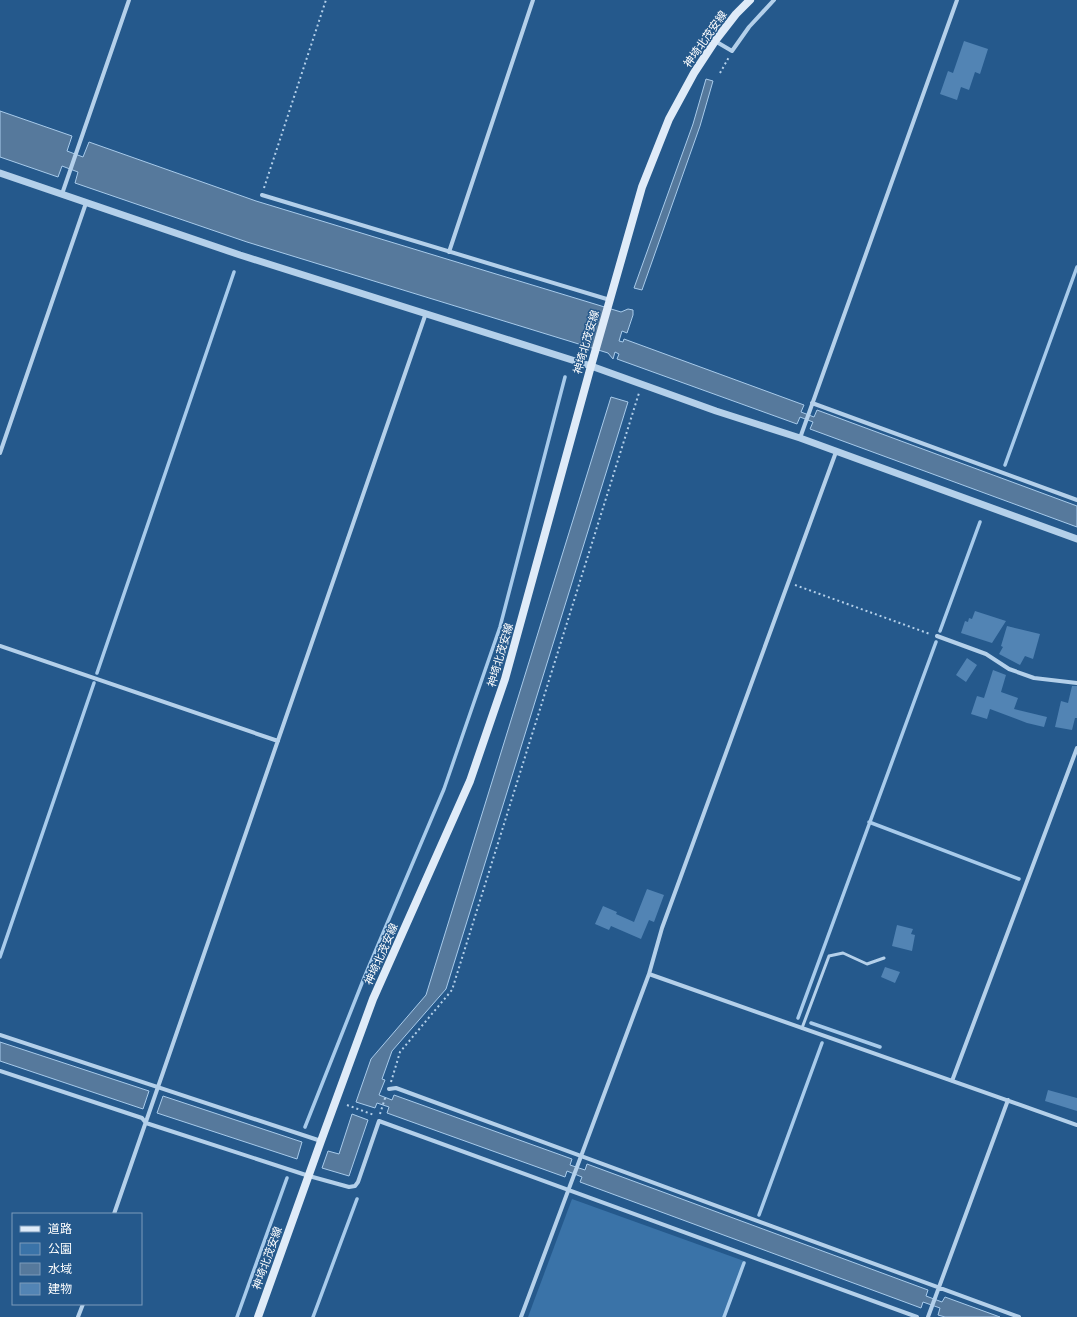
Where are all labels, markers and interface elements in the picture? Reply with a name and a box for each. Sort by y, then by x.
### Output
street label: 神埼北茂安線 [680,7,730,71]
street label: 神埼北茂安線 [569,308,603,376]
street label: 神埼北茂安線 [483,621,517,689]
street label: 神埼北茂安線 [360,921,402,987]
legend [12,1213,142,1305]
text: 道路 [48,1220,72,1237]
street label: 神埼北茂安線 [248,1224,286,1292]
text: 公園 [48,1240,72,1257]
text: 水域 [48,1260,72,1277]
text: 建物 [48,1280,72,1297]

